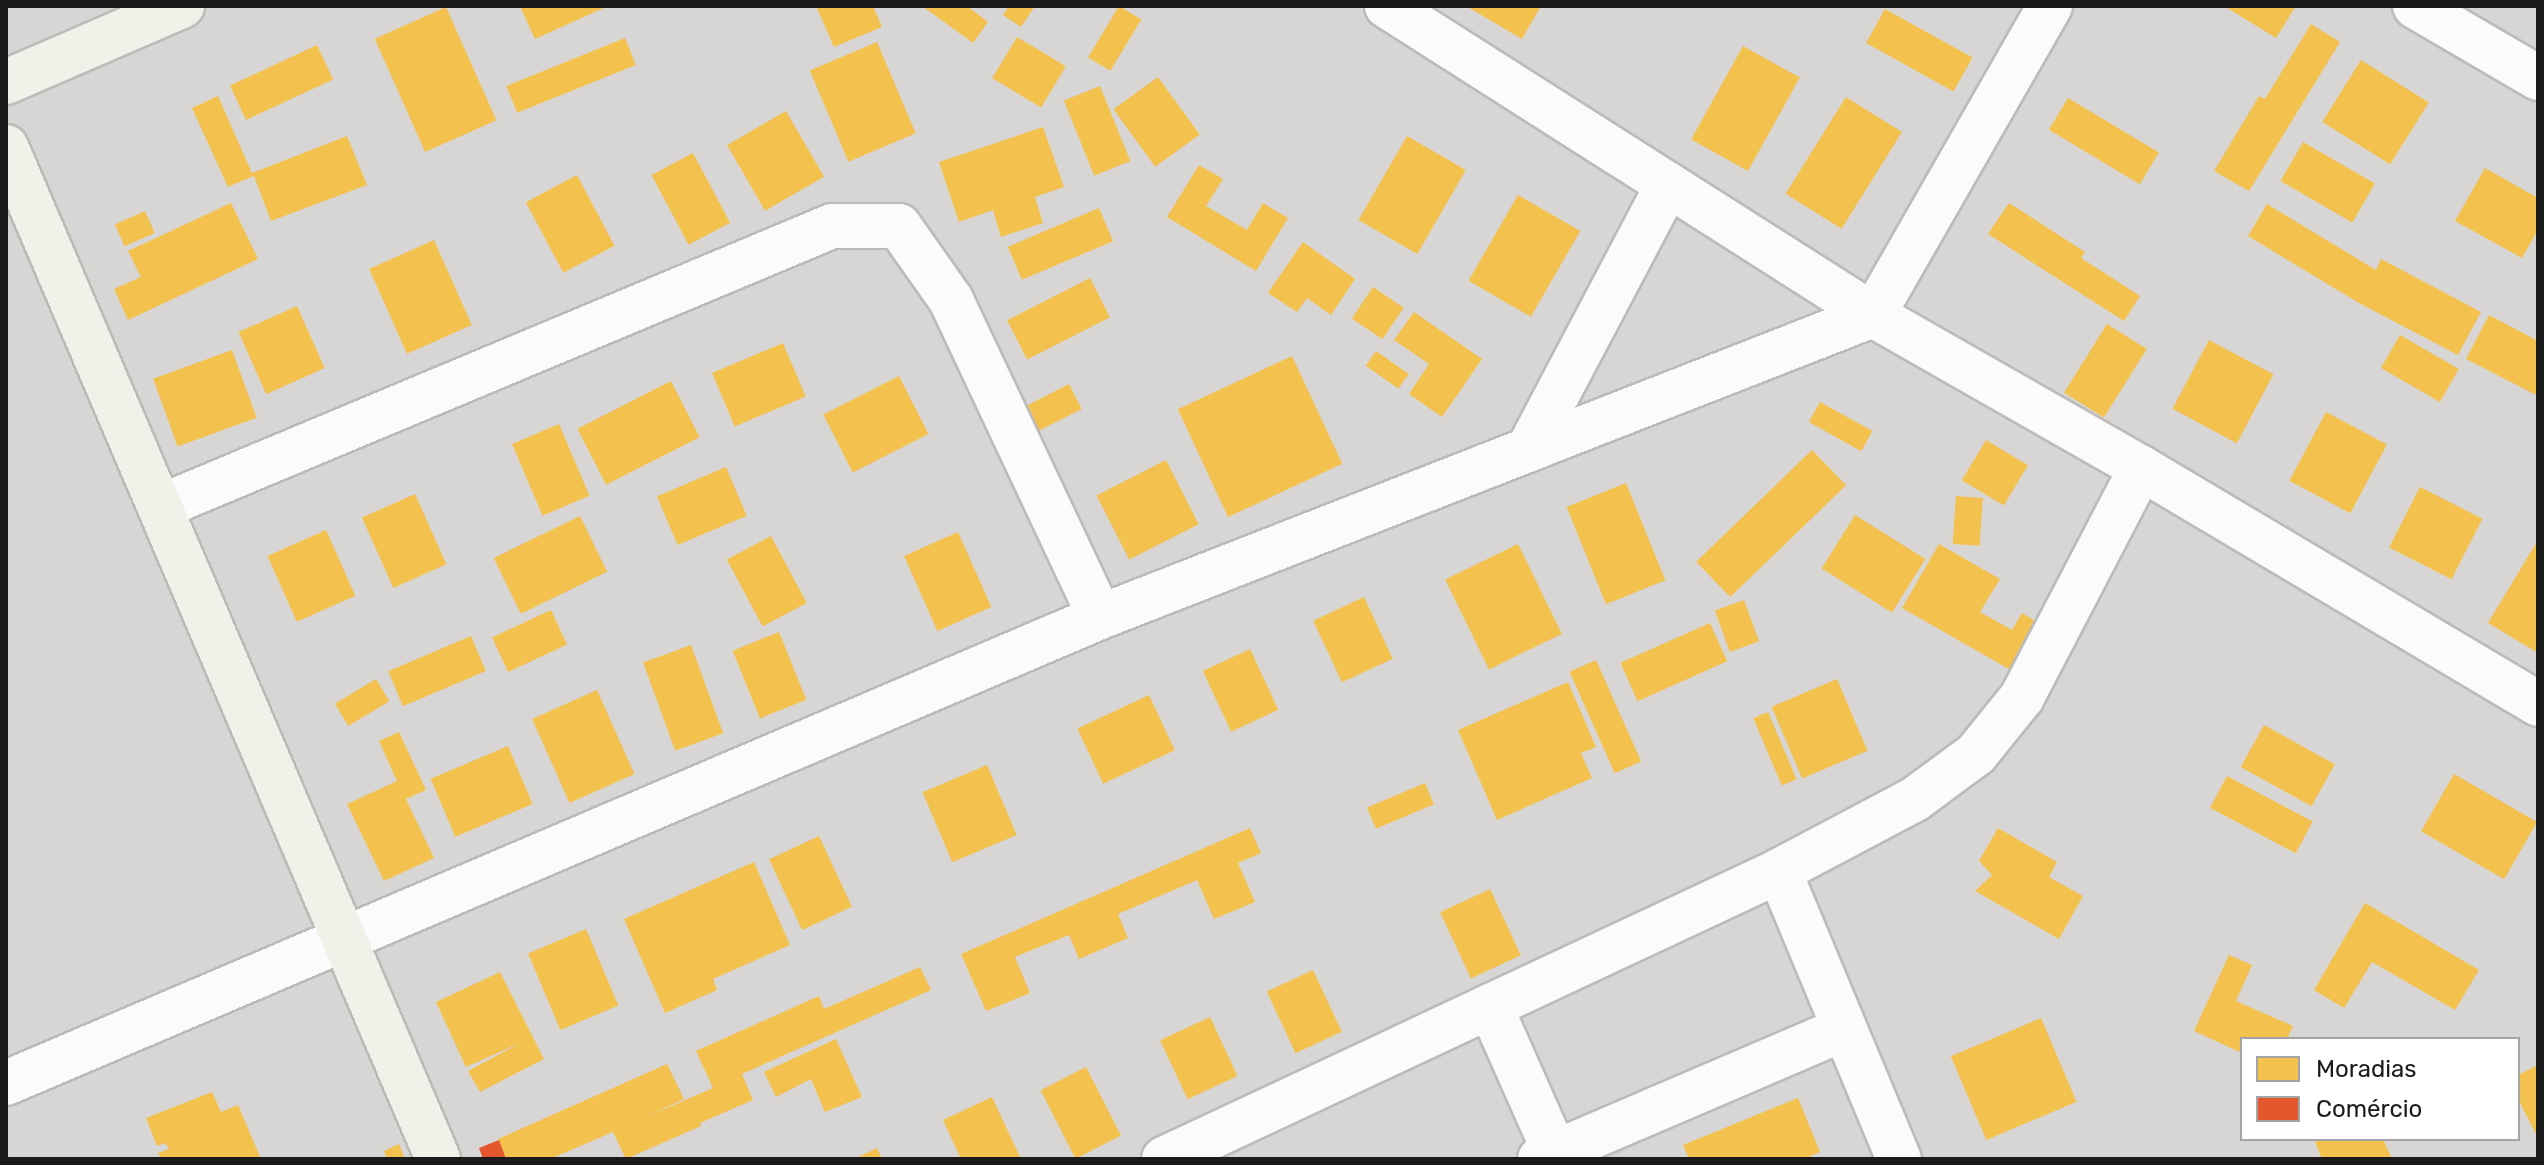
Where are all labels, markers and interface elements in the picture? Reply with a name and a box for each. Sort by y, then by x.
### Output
legend [2240,1037,2520,1141]
text: Moradias [2316,1055,2417,1083]
text: Comércio [2316,1095,2422,1123]

